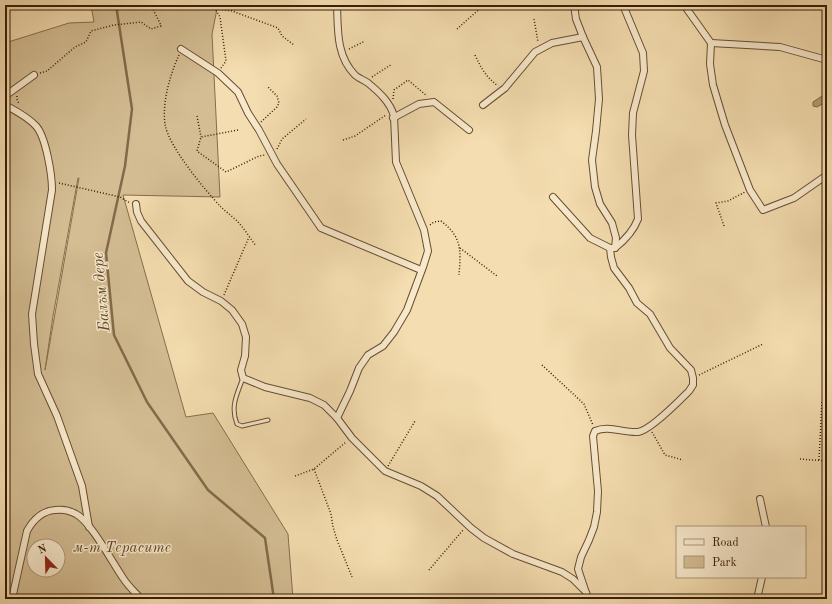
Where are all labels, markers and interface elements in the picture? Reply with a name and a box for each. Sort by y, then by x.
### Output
water label: Балъм дере [91,251,114,333]
legend [676,526,806,578]
text: Road [712,537,739,549]
north arrow [26,538,66,578]
park label: м-т Терасите [73,541,171,556]
text: N [37,543,49,557]
text: Park [712,557,737,569]

